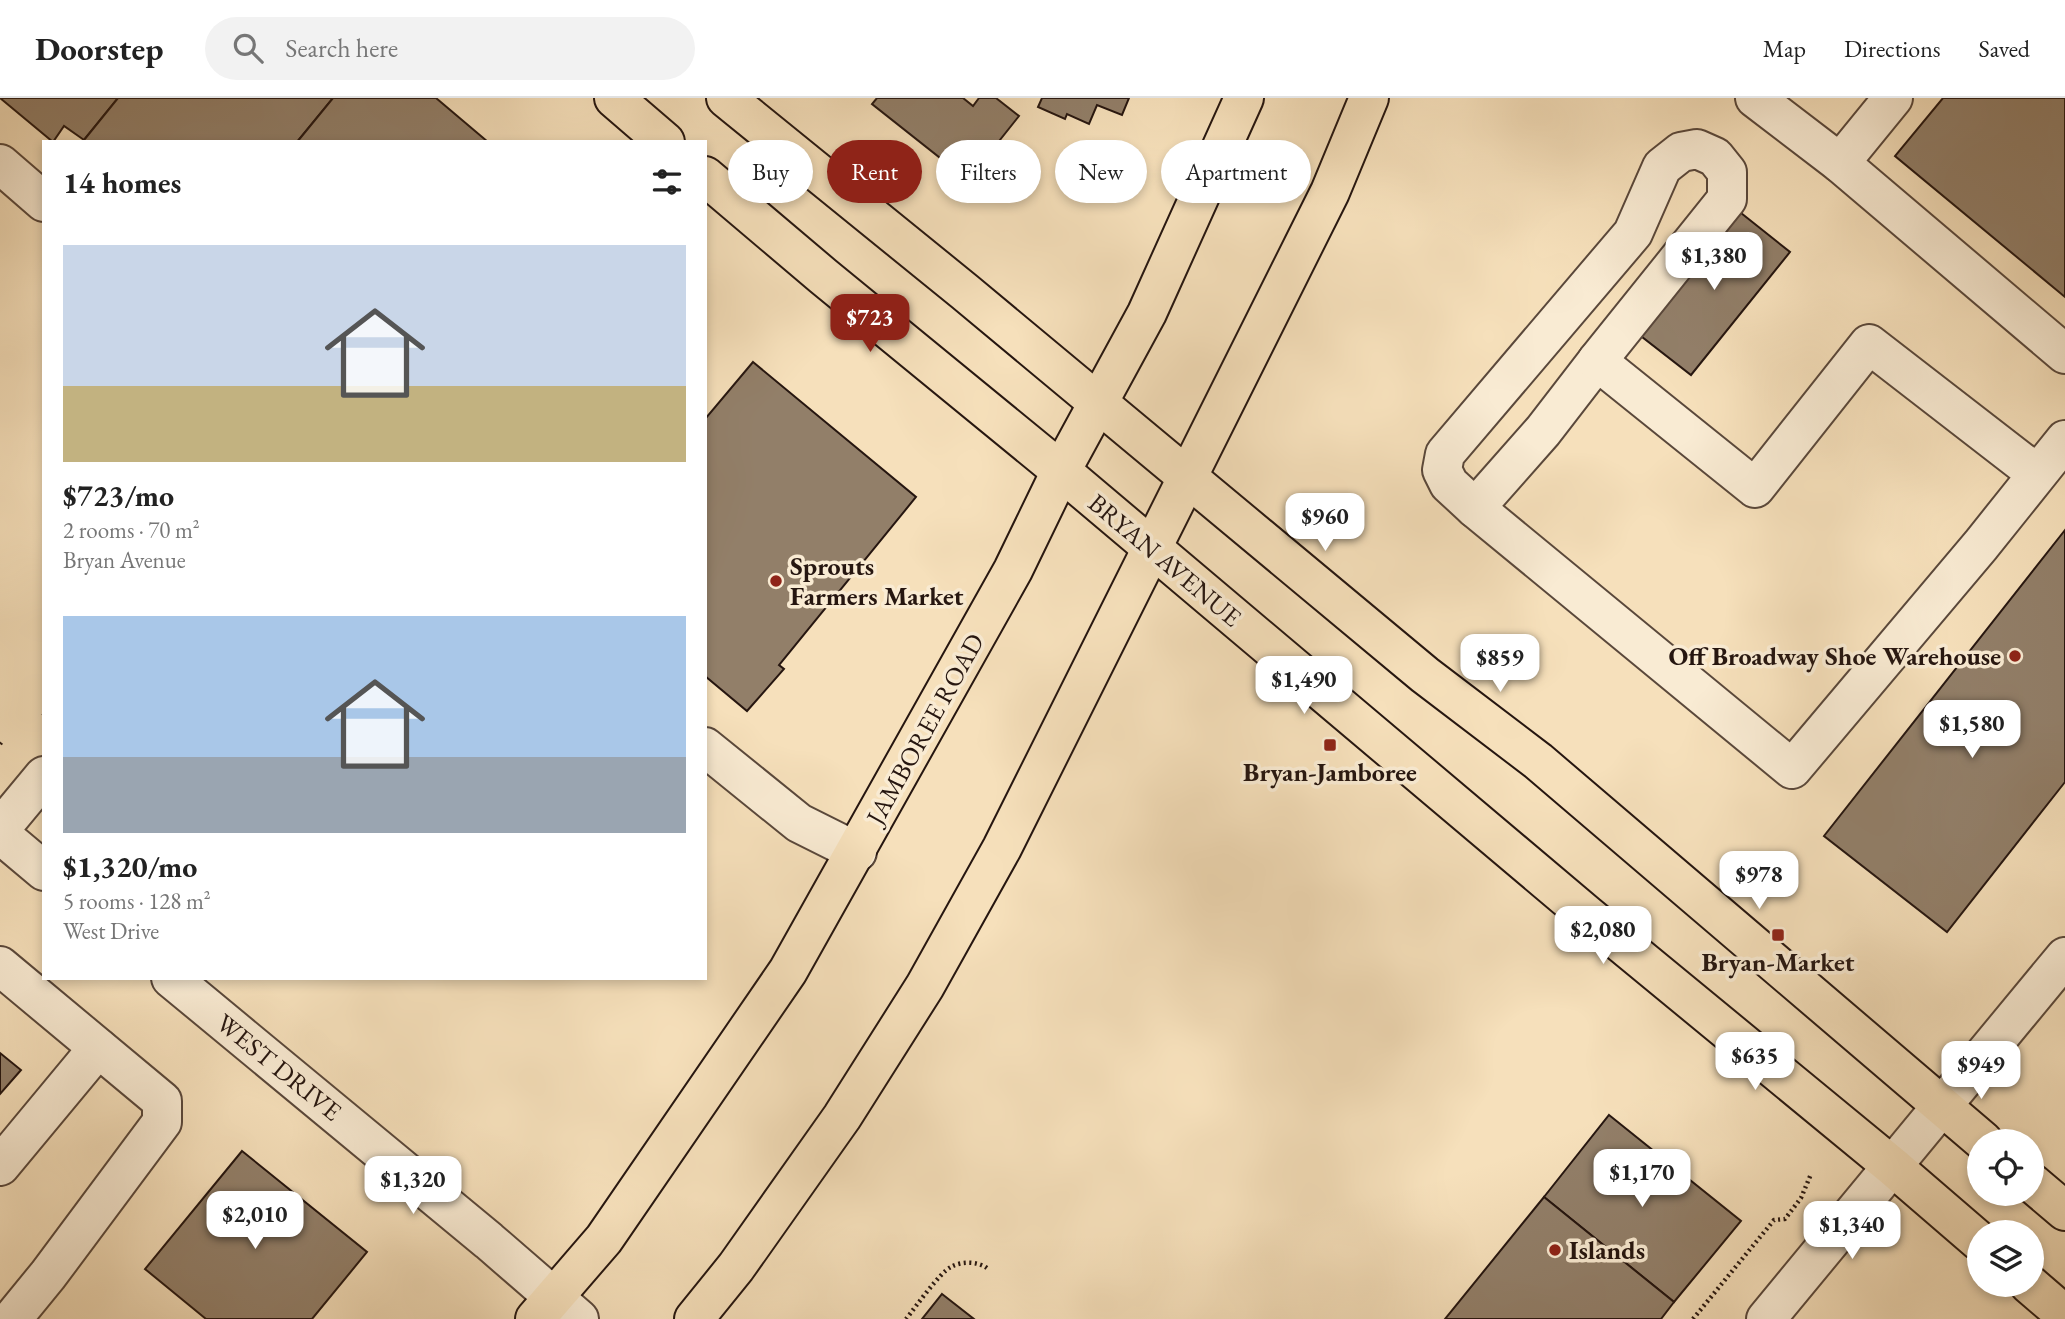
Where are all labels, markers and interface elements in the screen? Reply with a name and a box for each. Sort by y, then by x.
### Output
search box [205,17,695,80]
text: Doorstep [35,27,163,70]
icon: search [229,29,267,67]
text: Search here [285,31,398,65]
text: Map [1763,33,1806,64]
text: Directions [1844,33,1941,64]
text: Saved [1979,33,2030,64]
chip: Buy [728,140,813,203]
chip: Rent [827,140,922,203]
chip: Filters [936,140,1041,203]
chip: New [1055,140,1147,203]
chip: Apartment [1161,140,1311,203]
text: 14 homes [63,163,181,202]
icon: filters [648,163,686,201]
pin: $1,380 [1657,232,1771,292]
text: $1,380 [1682,240,1746,270]
icon: home [312,290,438,416]
pin: $723 [829,294,911,354]
text: $723 [846,302,894,332]
text: $723/mo [63,476,174,515]
street label: BRYAN AVENUE [1081,486,1249,634]
pin: $960 [1284,494,1366,553]
text: $960 [1301,501,1349,531]
text: 2 rooms · 70 m² [63,515,200,545]
text: Bryan Avenue [63,545,186,575]
place label: Sprouts Farmers Market [790,549,964,613]
marker: Sprouts Farmers Market [768,573,784,589]
street label: JAMBOREE ROAD [857,627,992,832]
pin: $859 [1459,634,1541,694]
place label: Off Broadway Shoe Warehouse [1668,639,2001,673]
text: $859 [1476,642,1524,672]
marker: Off Broadway Shoe Warehouse [2007,648,2023,664]
pin: $1,490 [1247,656,1361,716]
icon: home [312,661,438,787]
text: $1,490 [1272,664,1336,694]
pin: $1,580 [1915,700,2029,760]
text: $1,580 [1940,708,2004,738]
marker: Bryan-Jamboree [1322,737,1338,753]
place label: Bryan-Jamboree [1243,755,1417,789]
text: $1,320/mo [63,847,197,886]
pin: $978 [1718,852,1800,911]
text: $978 [1735,859,1783,889]
text: 5 rooms · 128 m² [63,886,211,916]
pin: $2,080 [1546,906,1660,966]
text: $2,080 [1571,914,1635,944]
text: West Drive [63,916,159,946]
marker: Bryan-Market [1770,927,1786,943]
place label: Bryan-Market [1702,945,1855,979]
street label: WEST DRIVE [209,1006,349,1128]
pin: $635 [1714,1032,1796,1092]
text: $635 [1731,1040,1779,1070]
pin: $949 [1940,1042,2022,1101]
text: $949 [1957,1049,2005,1079]
map controls [1967,1129,2044,1297]
button: locate [1967,1129,2044,1206]
pin: $1,170 [1585,1150,1699,1209]
pin: $1,320 [356,1156,470,1216]
text: $1,170 [1610,1157,1674,1187]
text: $1,320 [381,1164,445,1194]
pin: $2,010 [198,1192,312,1251]
text: $2,010 [223,1199,287,1229]
pin: $1,340 [1795,1202,1909,1261]
text: $1,340 [1820,1209,1884,1239]
button: layers [1967,1220,2044,1297]
place label: Islands [1569,1233,1645,1267]
marker: Islands [1547,1242,1563,1258]

